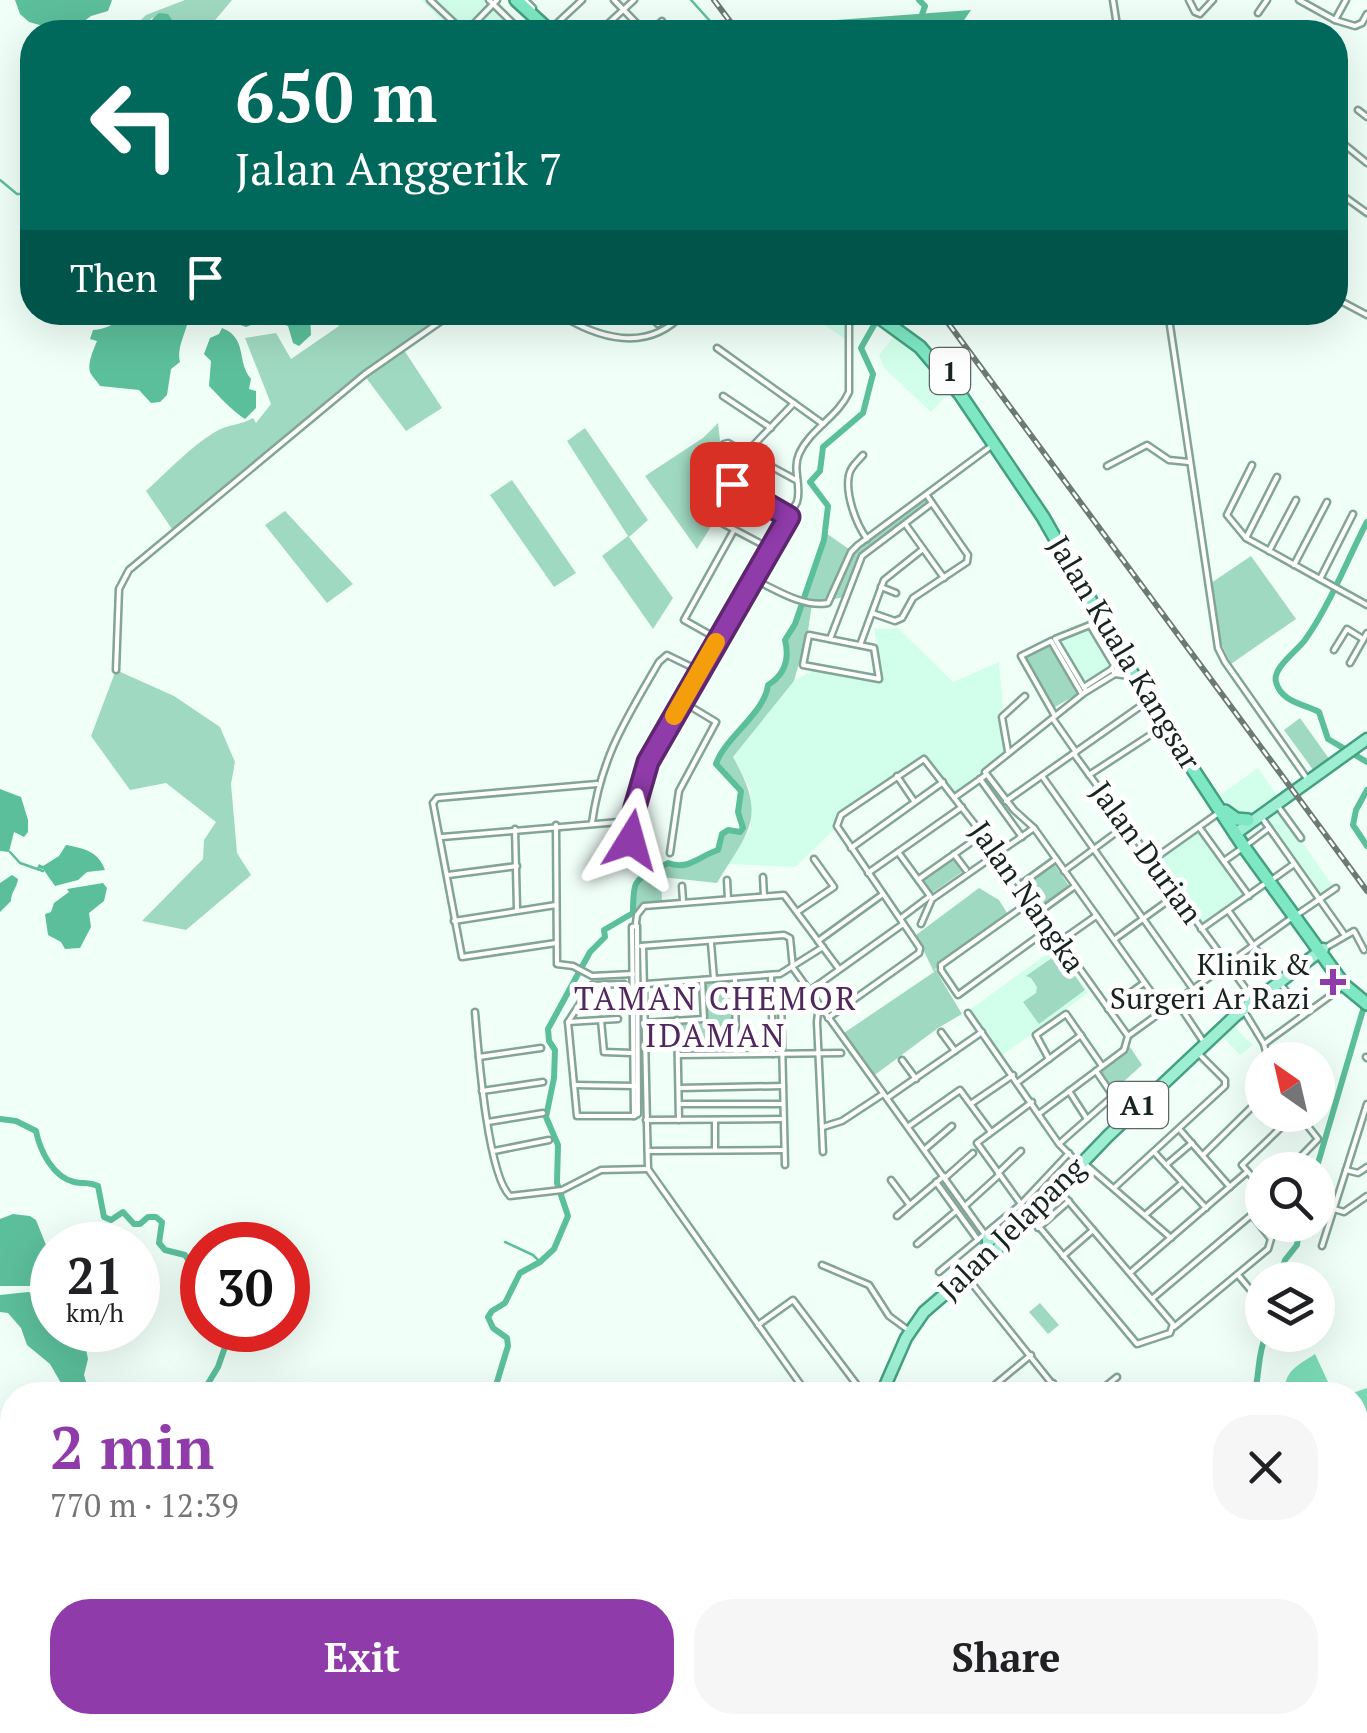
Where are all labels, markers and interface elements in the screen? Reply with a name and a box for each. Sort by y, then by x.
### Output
text: 650 m [235,49,437,142]
icon: left [70,60,200,190]
text: Jalan Anggerik 7 [235,138,563,198]
icon: arrive [178,250,233,305]
text: Then [70,253,158,303]
road number: 1 [930,348,970,394]
pin [690,442,775,527]
icon: arrive [705,457,760,512]
street label: Jalan Kuala Kangsar [1039,528,1211,777]
street label: Jalan Durian [1082,773,1212,932]
position arrow [579,788,683,892]
street label: Jalan Nangka [961,813,1095,980]
place label: Klinik & Surgeri Ar Razi [1110,944,1310,1018]
marker: Klinik & Surgeri Ar Razi [1320,969,1346,995]
district label: TAMAN CHEMOR IDAMAN [574,977,858,1056]
north arrow [1245,1042,1335,1132]
map controls [1245,1042,1335,1352]
road number: A1 [1108,1082,1168,1128]
street label: Jalan Jelapang [929,1147,1094,1309]
button: search [1245,1152,1335,1242]
speed limit sign: 30 [180,1222,310,1352]
text: 21 [67,1242,123,1308]
button: layers [1245,1262,1335,1352]
text: km/h [66,1296,124,1329]
text: 2 min [50,1407,214,1486]
button: close [1213,1415,1318,1520]
text: 770 m · 12:39 [50,1484,238,1526]
button: Exit [50,1599,674,1714]
button: Share [694,1599,1318,1714]

